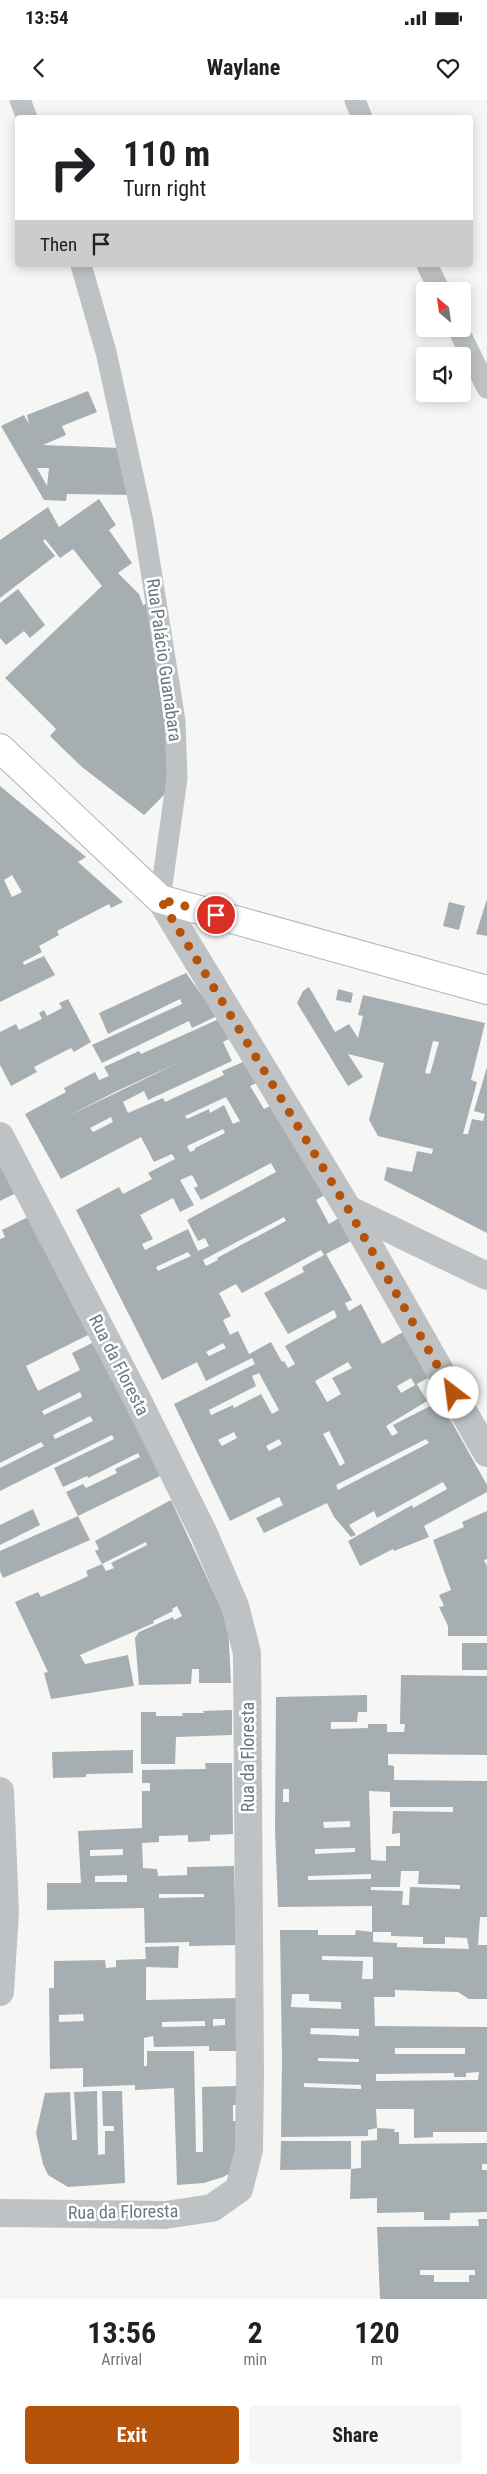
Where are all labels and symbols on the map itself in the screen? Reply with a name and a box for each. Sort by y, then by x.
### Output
north arrow [416,282,471,338]
street label: Rua Palácio Guanabara [143,577,186,743]
pin [195,894,237,936]
street label: Rua da Floresta [85,1311,154,1419]
position arrow [426,1366,478,1418]
street label: Rua da Floresta [237,1702,258,1812]
street label: Rua da Floresta [68,2200,178,2223]

